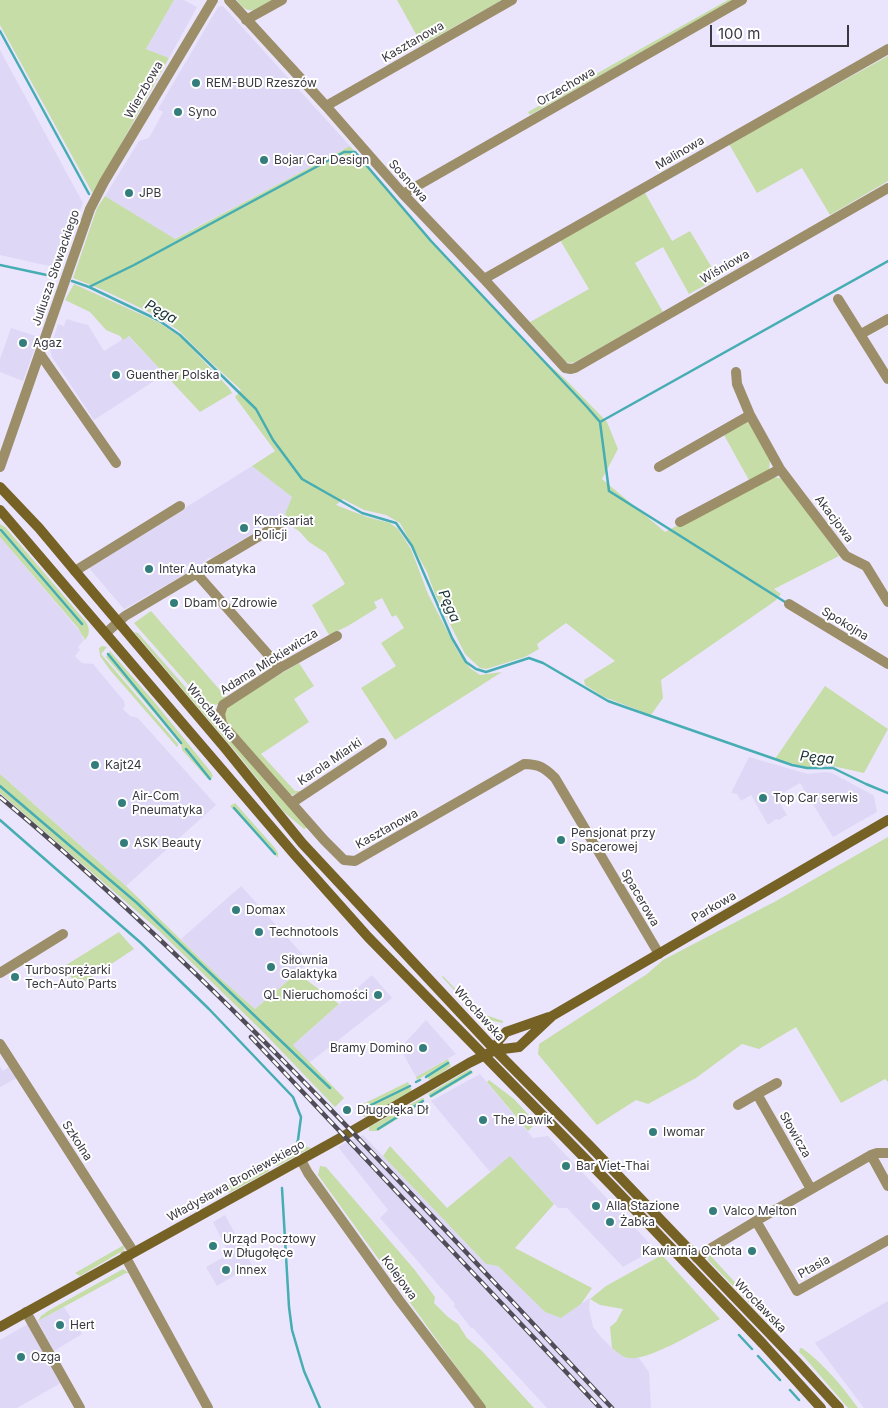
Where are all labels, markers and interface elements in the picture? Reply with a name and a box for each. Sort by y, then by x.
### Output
scale bar [713,15,852,47]
street label: Kasztanowa [379,18,447,66]
text: 100 m [718,24,760,43]
street label: Wierzbowa [122,59,166,121]
street label: Orzechowa [534,65,598,109]
place label: REM-BUD Rzeszów [206,76,317,90]
marker: REM-BUD Rzeszów [190,77,202,89]
place label: Syno [188,105,217,119]
marker: Syno [172,106,184,118]
street label: Malinowa [653,133,707,173]
place label: Bojar Car Design [274,153,369,167]
marker: Bojar Car Design [258,154,270,166]
street label: Sosnowa [385,157,431,205]
place label: JPB [139,186,161,200]
marker: JPB [123,187,135,199]
street label: Juliusza Słowackiego [29,208,83,328]
street label: Wiśniowa [698,247,752,287]
water label: Pęga [142,296,180,328]
place label: Agaz [33,336,62,350]
marker: Agaz [17,337,29,349]
place label: Guenther Polska [126,368,219,382]
marker: Guenther Polska [110,369,122,381]
street label: Akacjowa [812,493,856,545]
place label: Komisariat Policji [254,514,314,542]
marker: Komisariat Policji [238,522,250,534]
place label: Inter Automatyka [159,562,256,576]
marker: Inter Automatyka [143,563,155,575]
water label: Pęga [434,587,464,625]
place label: Dbam o Zdrowie [184,596,277,610]
marker: Dbam o Zdrowie [168,597,180,609]
street label: Spokojna [819,604,871,644]
street label: Adama Mickiewicza [217,626,321,698]
street label: Wrocławska [183,681,239,743]
street label: Karola Miarki [295,735,365,789]
water label: Pęga [799,748,835,768]
place label: Kajt24 [105,758,142,772]
marker: Kajt24 [89,759,101,771]
place label: Air-Com Pneumatyka [132,789,202,817]
place label: Top Car serwis [773,791,858,805]
marker: Top Car serwis [757,792,769,804]
marker: Air-Com Pneumatyka [116,797,128,809]
street label: Kasztanowa [353,806,421,852]
place label: Pensjonat przy Spacerowej [571,826,655,854]
marker: Pensjonat przy Spacerowej [555,834,567,846]
place label: ASK Beauty [134,836,201,850]
marker: ASK Beauty [118,837,130,849]
street label: Spacerowa [618,867,662,929]
street label: Parkowa [689,889,739,925]
place label: Domax [246,903,286,917]
marker: Domax [230,904,242,916]
place label: Technotools [269,925,338,939]
marker: Technotools [253,926,265,938]
place label: Siłownia Galaktyka [281,953,337,981]
marker: Siłownia Galaktyka [265,961,277,973]
place label: Turbosprężarki Tech-Auto Parts [25,963,117,991]
marker: Turbosprężarki Tech-Auto Parts [9,971,21,983]
street label: Wrocławska [451,984,507,1044]
place label: QL Nieruchomości [263,988,368,1002]
marker: QL Nieruchomości [372,989,384,1001]
place label: Bramy Domino [330,1041,413,1055]
marker: Bramy Domino [417,1042,429,1054]
place label: Długołęka Dł [357,1103,428,1117]
marker: Długołęka Dł [341,1104,353,1116]
street label: Słowicza [776,1110,814,1160]
place label: The Dawik [493,1113,553,1127]
marker: The Dawik [477,1114,489,1126]
street label: Szkolna [59,1118,95,1164]
place label: Iwomar [663,1125,705,1139]
marker: Iwomar [647,1126,659,1138]
street label: Władysława Broniewskiego [165,1137,307,1225]
place label: Bar Viet-Thai [576,1159,649,1173]
marker: Bar Viet-Thai [560,1160,572,1172]
place label: Alla Stazione [606,1199,679,1213]
marker: Alla Stazione [590,1200,602,1212]
place label: Valco Melton [723,1204,797,1218]
marker: Valco Melton [707,1205,719,1217]
place label: Żabka [620,1215,655,1229]
marker: Żabka [604,1216,616,1228]
place label: Urząd Pocztowy w Długołęce [223,1232,316,1260]
marker: Urząd Pocztowy w Długołęce [207,1240,219,1252]
place label: Kawiarnia Ochota [642,1244,742,1258]
marker: Kawiarnia Ochota [746,1245,758,1257]
street label: Ptasia [795,1252,833,1282]
street label: Kolejowa [378,1253,420,1303]
place label: Innex [236,1263,267,1277]
marker: Innex [220,1264,232,1276]
street label: Wrocławska [731,1276,789,1336]
place label: Hert [70,1318,95,1332]
marker: Hert [54,1319,66,1331]
place label: Ozga [31,1350,61,1364]
marker: Ozga [15,1351,27,1363]

